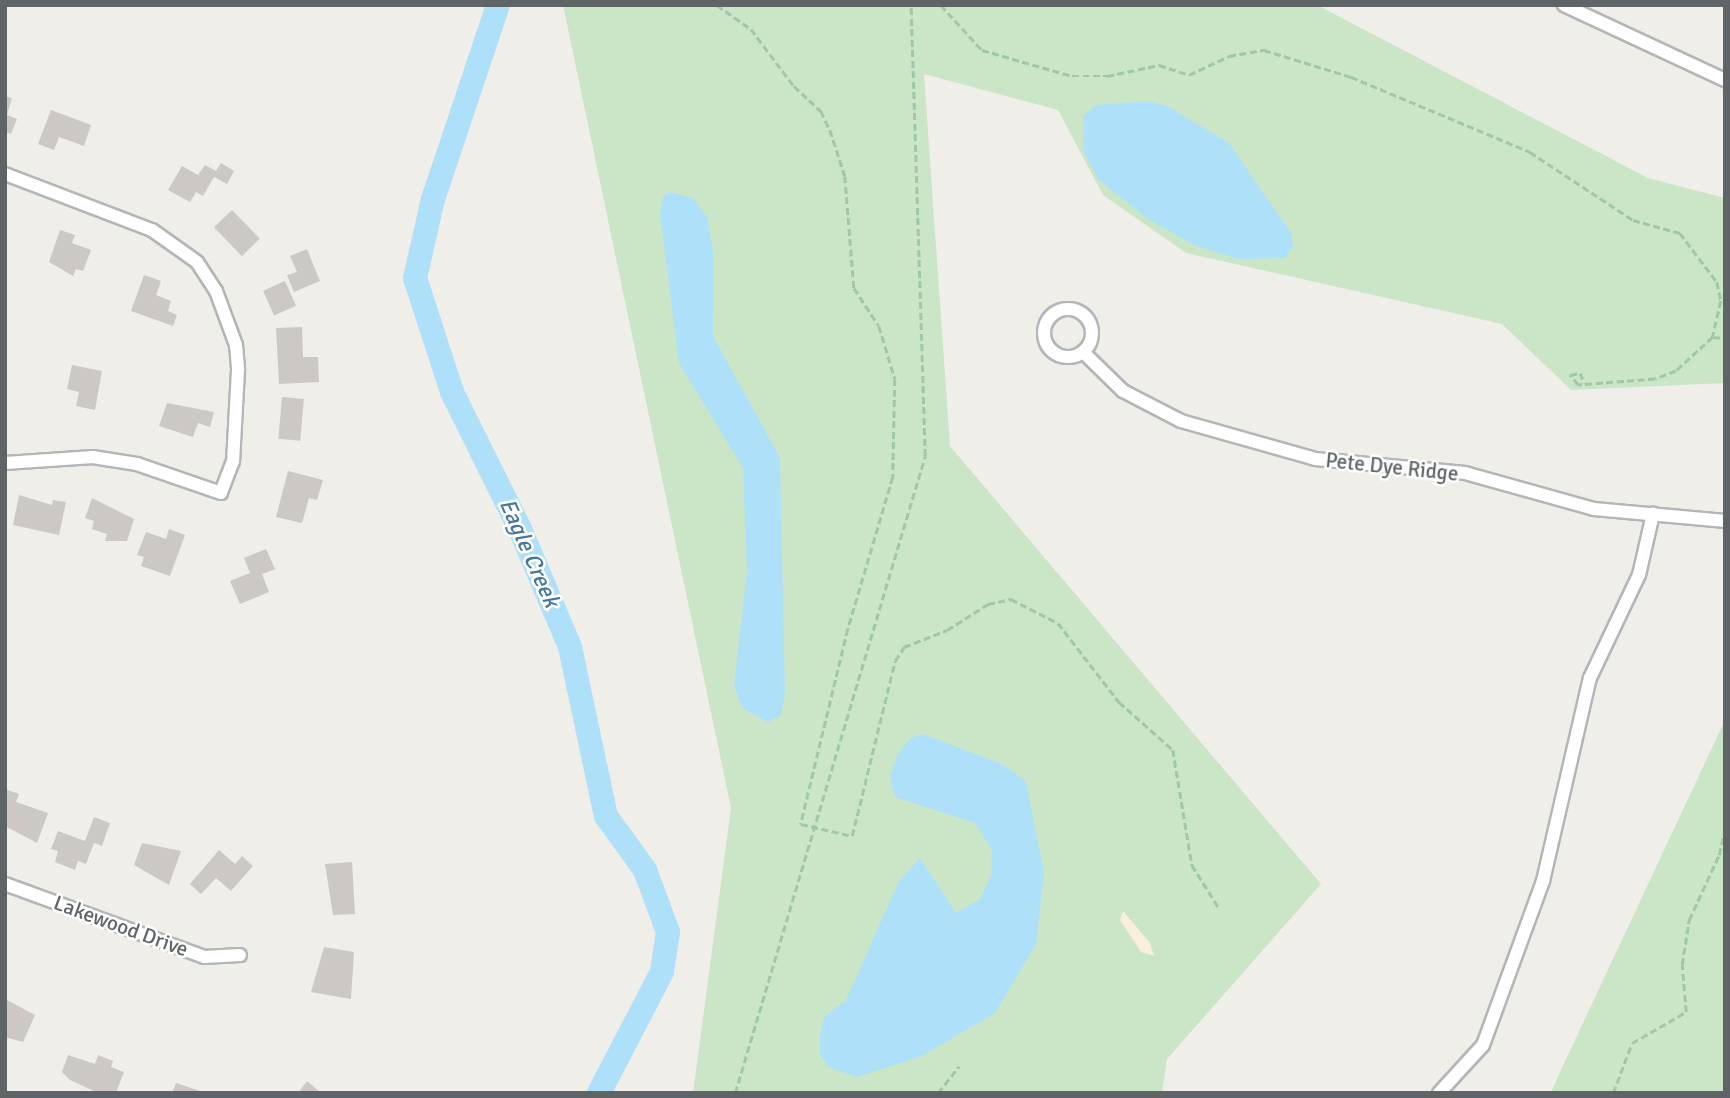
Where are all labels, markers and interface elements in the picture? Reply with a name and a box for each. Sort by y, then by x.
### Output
street label: Pete Dye Ridge [1324,447,1460,487]
water label: Eagle Creek [493,494,565,612]
street label: Lakewood Drive [50,890,192,962]

